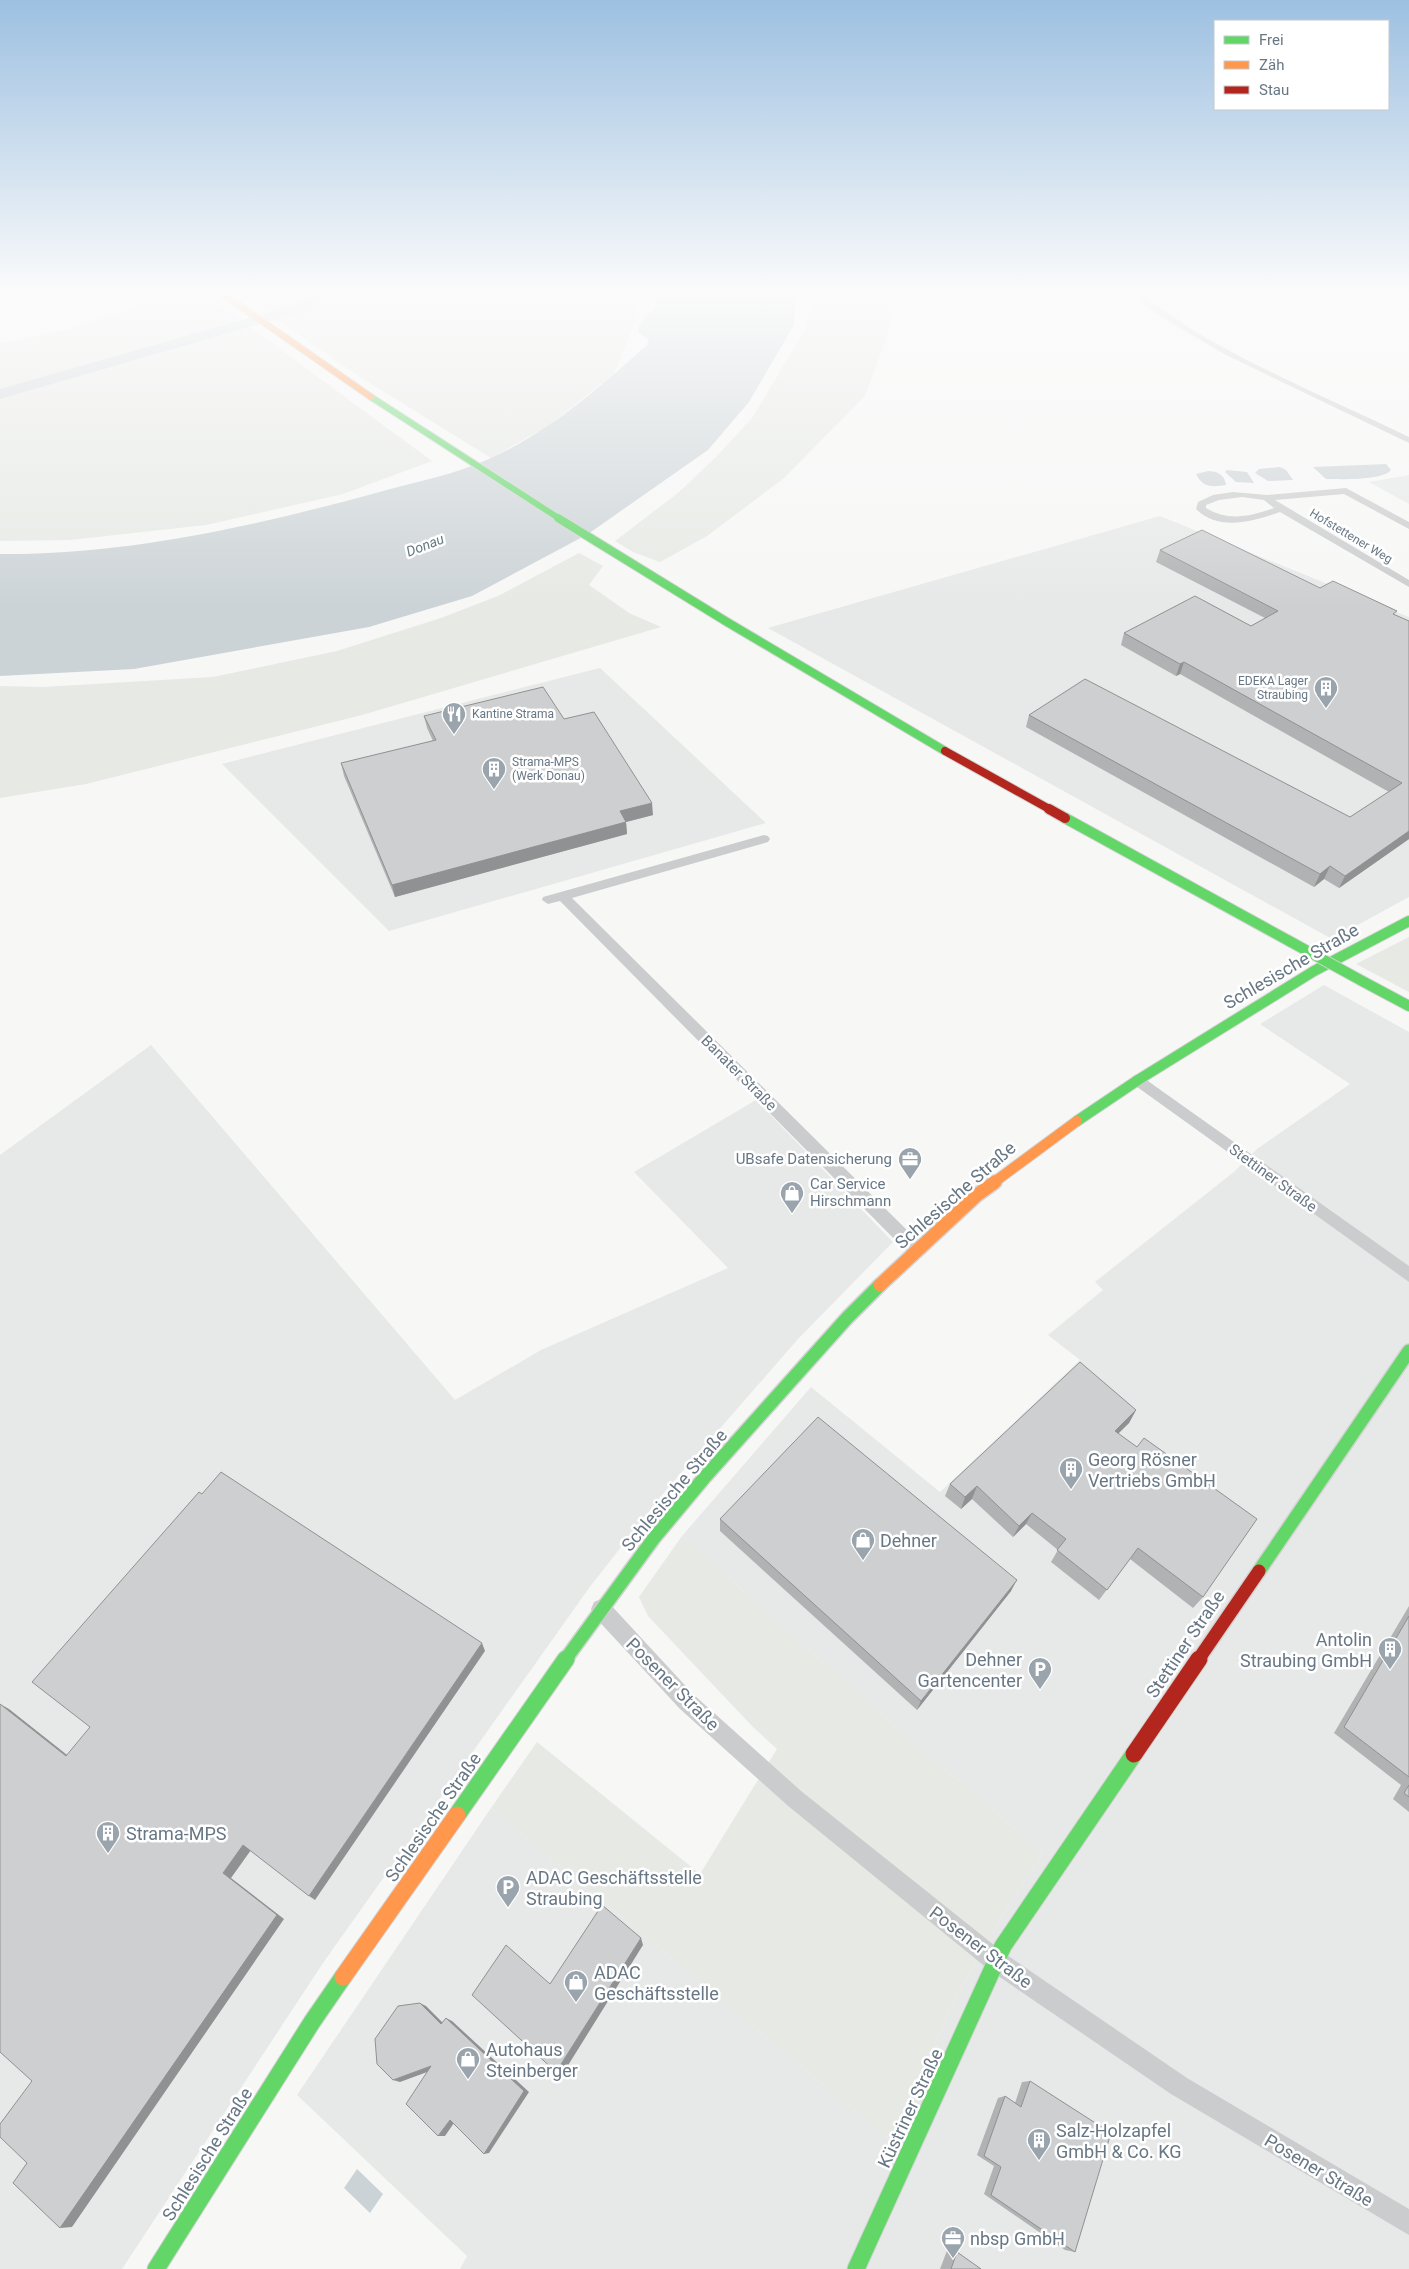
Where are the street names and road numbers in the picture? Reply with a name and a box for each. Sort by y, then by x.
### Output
street label: Hofstettener Weg [1307,506,1395,566]
street label: Schlesische Straße [1220,919,1362,1013]
street label: Banater Straße [698,1032,780,1114]
street label: Schlesische Straße [891,1137,1019,1253]
street label: Stettiner Straße [1226,1140,1320,1216]
street label: Schlesische Straße [617,1425,731,1555]
street label: Stettiner Straße [1141,1586,1229,1702]
street label: Posener Straße [622,1633,724,1735]
street label: Schlesische Straße [381,1748,485,1886]
street label: Posener Straße [926,1902,1036,1992]
street label: Küstriner Straße [873,2045,947,2171]
street label: Schlesische Straße [158,2084,256,2224]
street label: Posener Straße [1261,2129,1377,2211]

